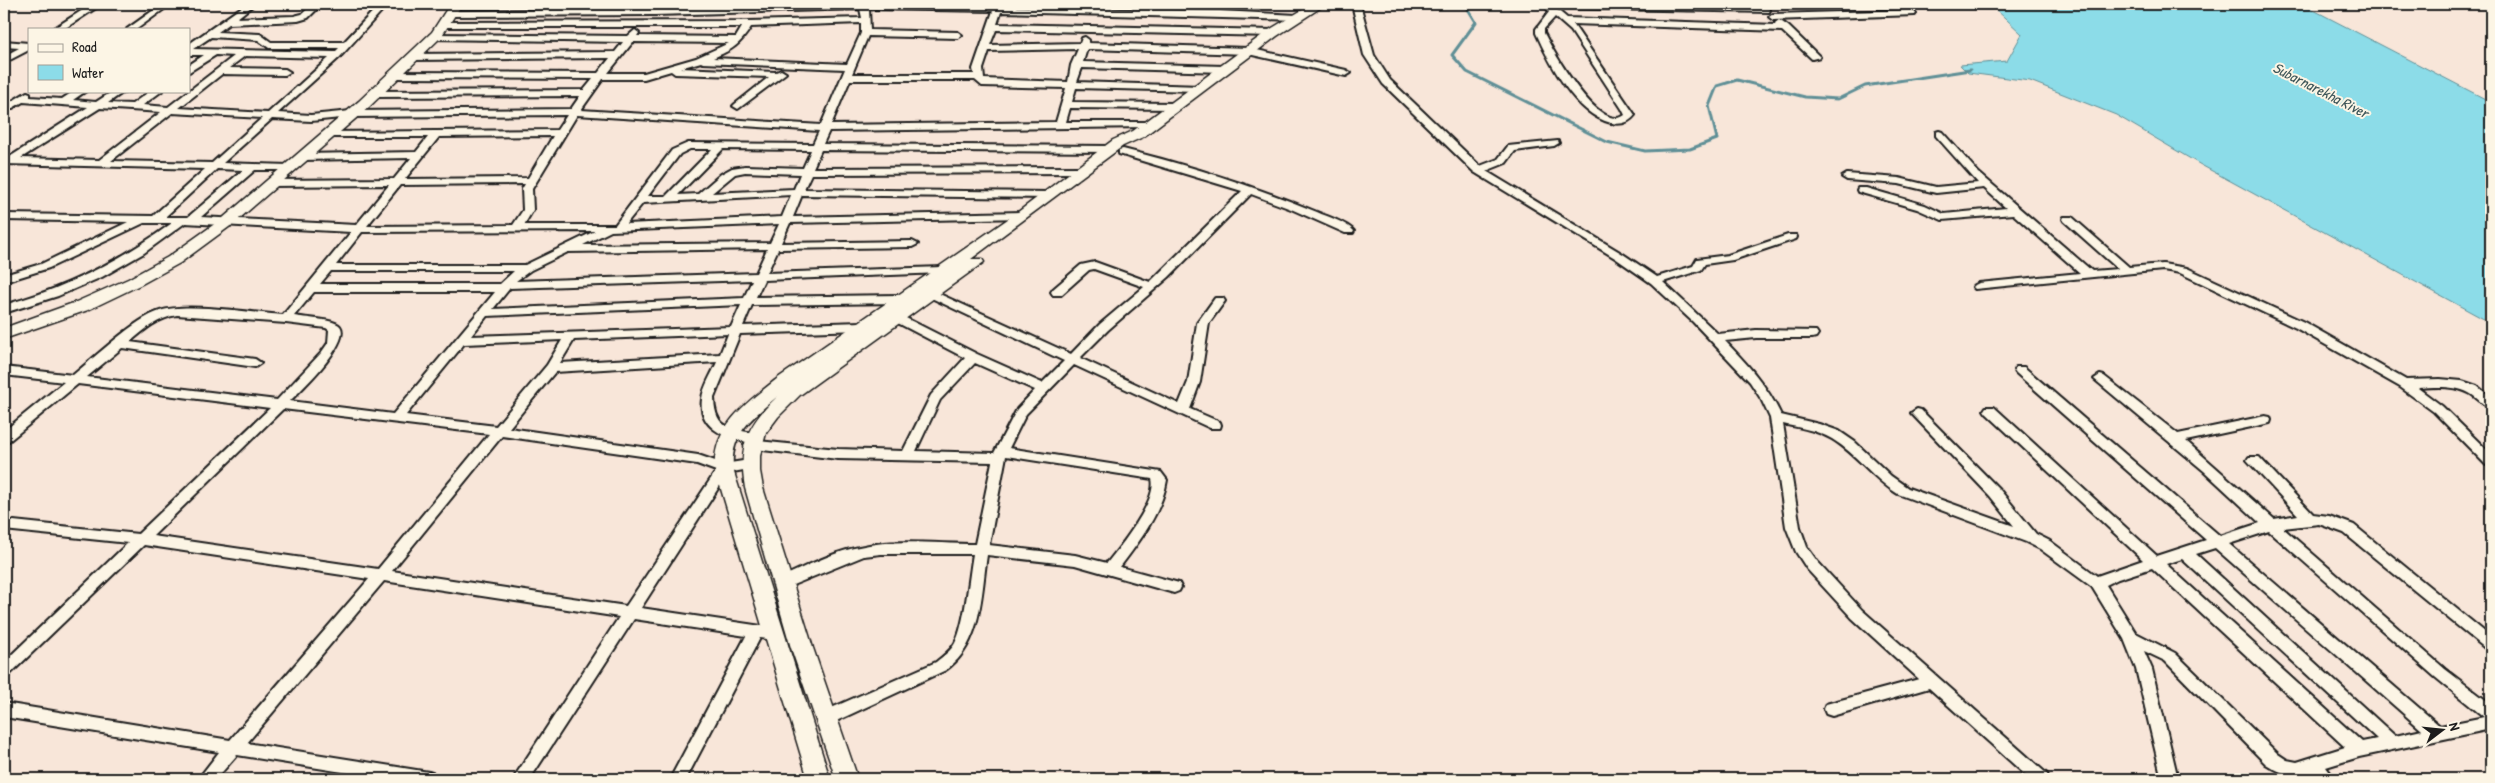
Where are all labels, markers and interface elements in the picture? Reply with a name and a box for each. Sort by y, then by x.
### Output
legend [28,28,190,92]
text: Road [72,36,97,57]
water label: Subarnarekha River [2269,57,2374,124]
text: Water [72,62,104,83]
north arrow [2418,706,2468,756]
text: N [2445,720,2465,733]

